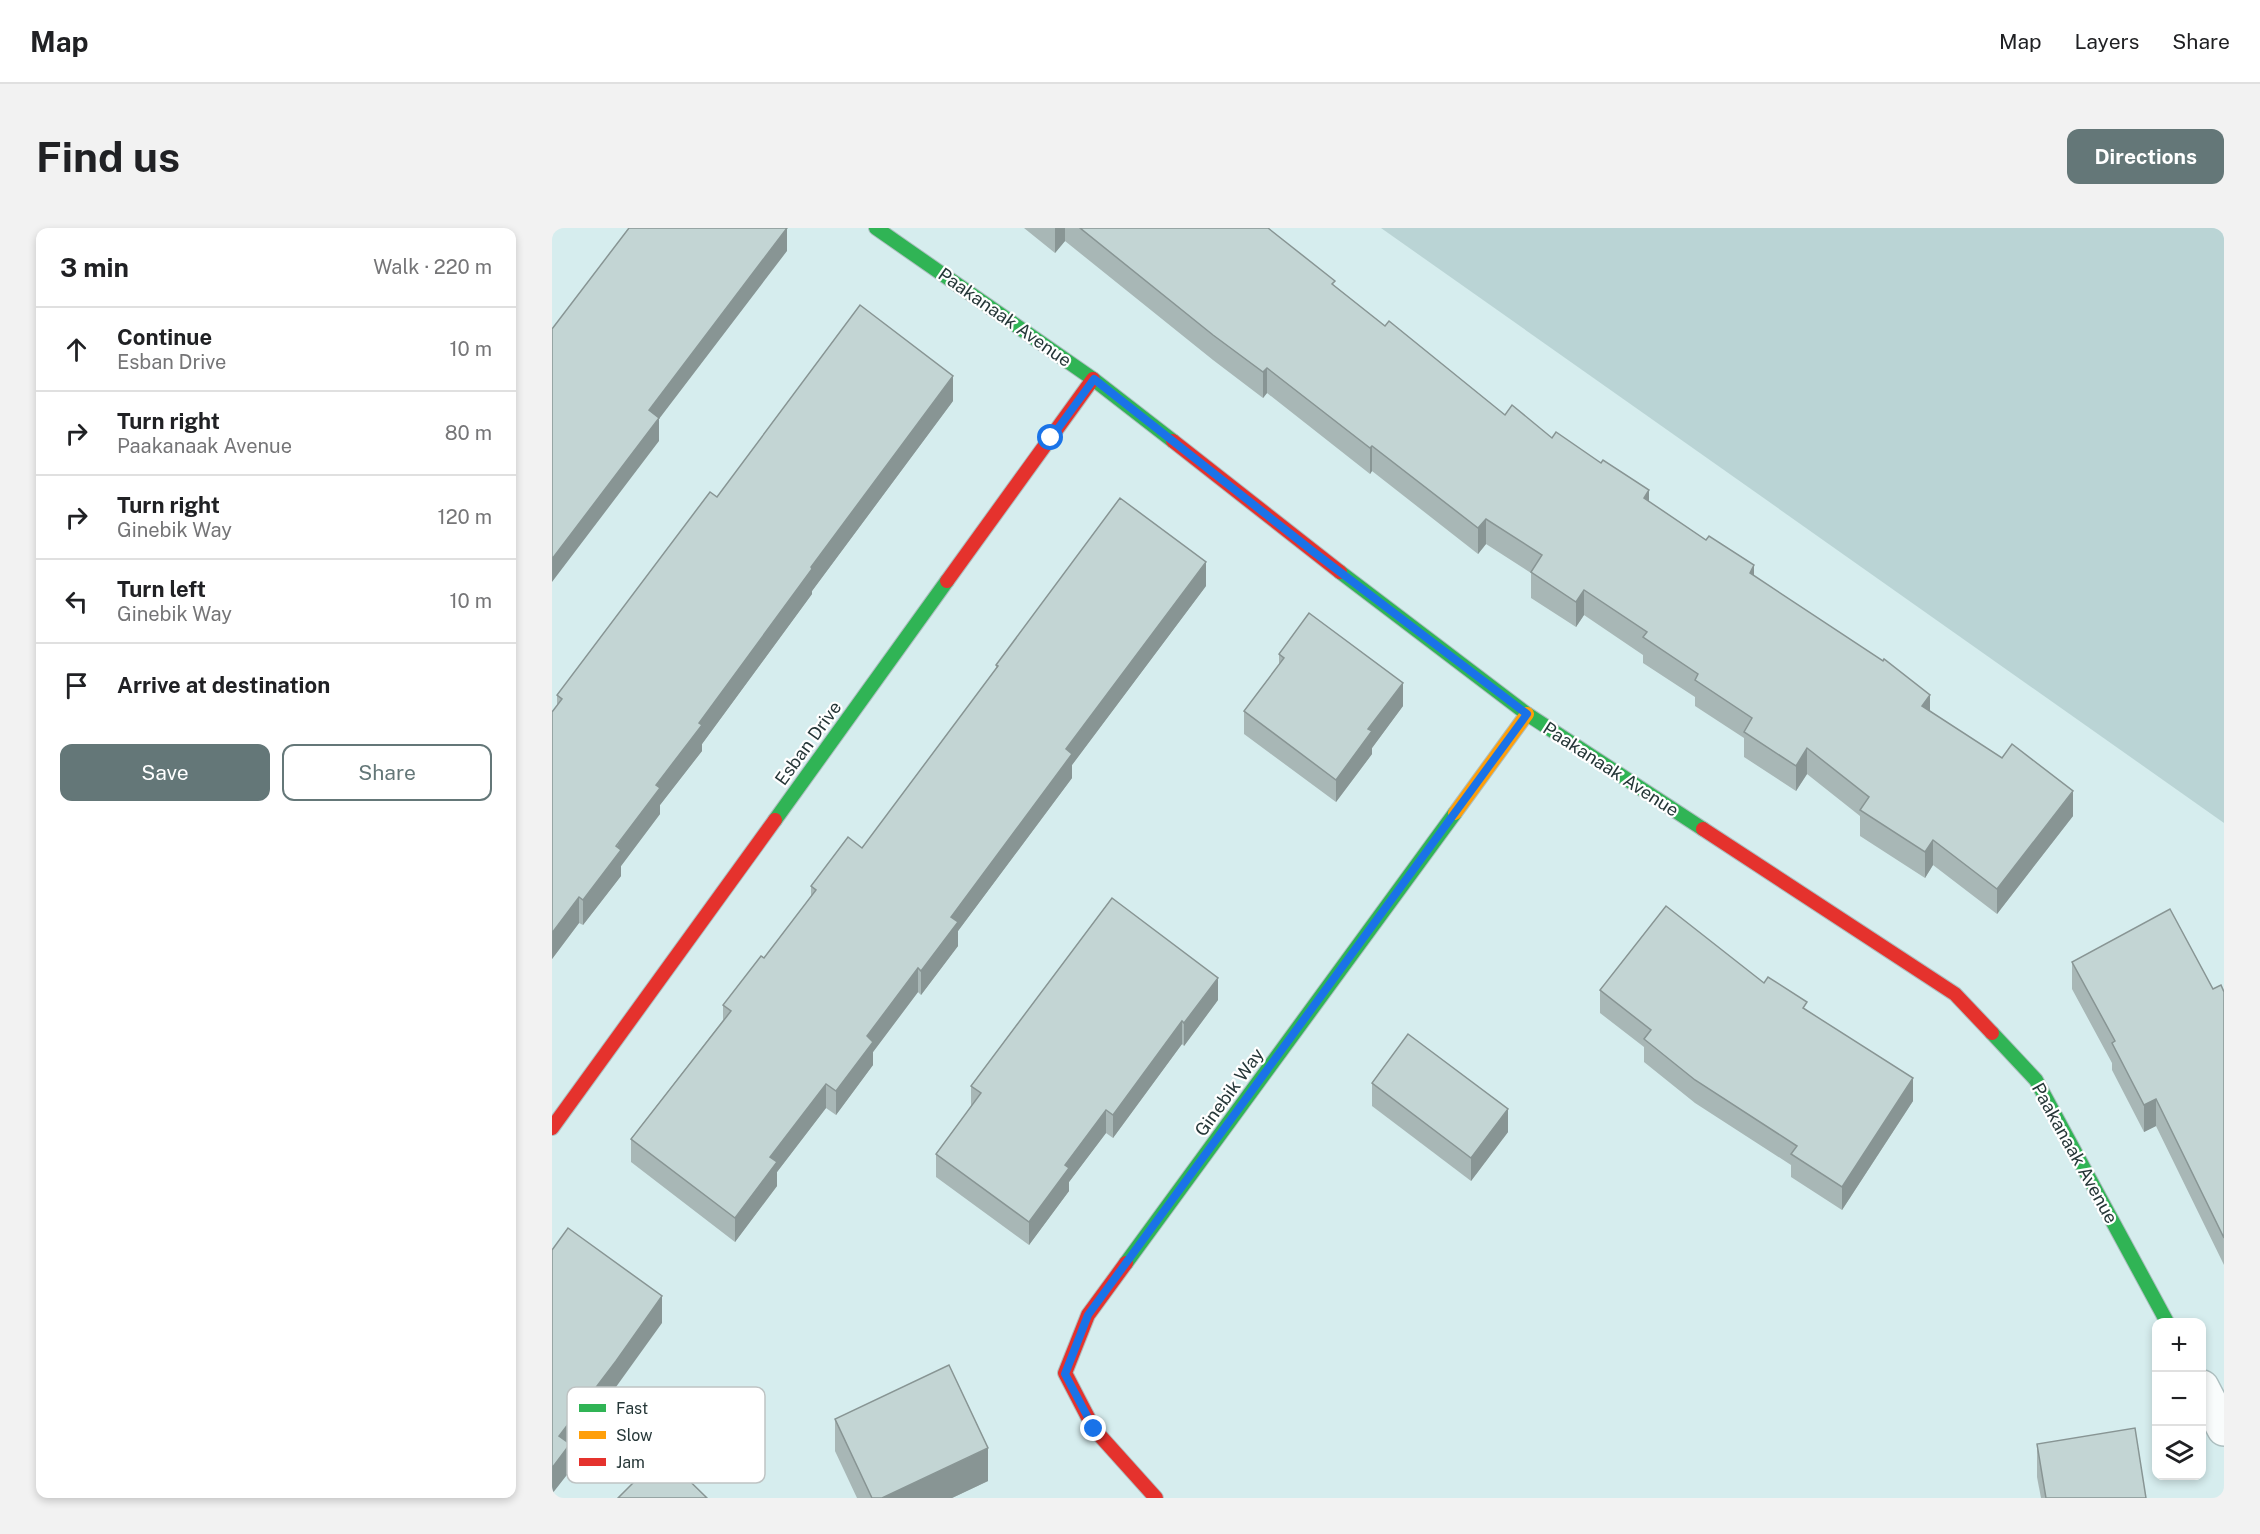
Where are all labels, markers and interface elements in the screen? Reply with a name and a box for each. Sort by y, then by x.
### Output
text: Map [30,25,89,58]
text: Map [1999,29,2042,54]
text: Layers [2075,29,2139,54]
text: Share [2172,29,2230,54]
button: Directions [2067,129,2224,184]
text: Find us [36,132,180,181]
text: 3 min [60,252,129,283]
text: Walk · 220 m [373,255,492,279]
street label: Paakanaak Avenue [934,263,1076,371]
text: Continue [117,324,212,350]
icon: ahead [60,333,93,366]
text: 10 m [449,337,492,361]
text: Esban Drive [117,350,226,374]
text: Turn right [117,408,220,434]
icon: right [60,417,93,450]
text: 80 m [445,421,492,445]
route start [1037,424,1063,450]
text: Paakanaak Avenue [117,434,292,458]
text: Turn right [117,492,220,518]
icon: right [60,501,93,534]
text: 120 m [438,505,492,529]
text: Ginebik Way [117,518,232,542]
text: Turn left [117,576,206,602]
icon: left [60,585,93,618]
text: 10 m [449,589,492,613]
text: Ginebik Way [117,602,232,626]
icon: arrive [60,669,93,702]
text: Arrive at destination [117,672,330,698]
street label: Esban Drive [771,697,845,789]
street label: Paakanaak Avenue [1539,717,1683,821]
button: Save [60,744,270,801]
button: Share [282,744,492,801]
street label: Ginebik Way [1190,1044,1268,1140]
street label: Paakanaak Avenue [2028,1079,2122,1227]
map controls [2152,1318,2206,1480]
button: + [2152,1318,2206,1372]
button: − [2152,1372,2206,1426]
legend [567,1387,765,1483]
text: Fast [616,1399,648,1418]
route end [1080,1415,1106,1441]
text: Slow [616,1426,653,1445]
button: layers [2152,1426,2206,1480]
text: Jam [616,1453,645,1472]

